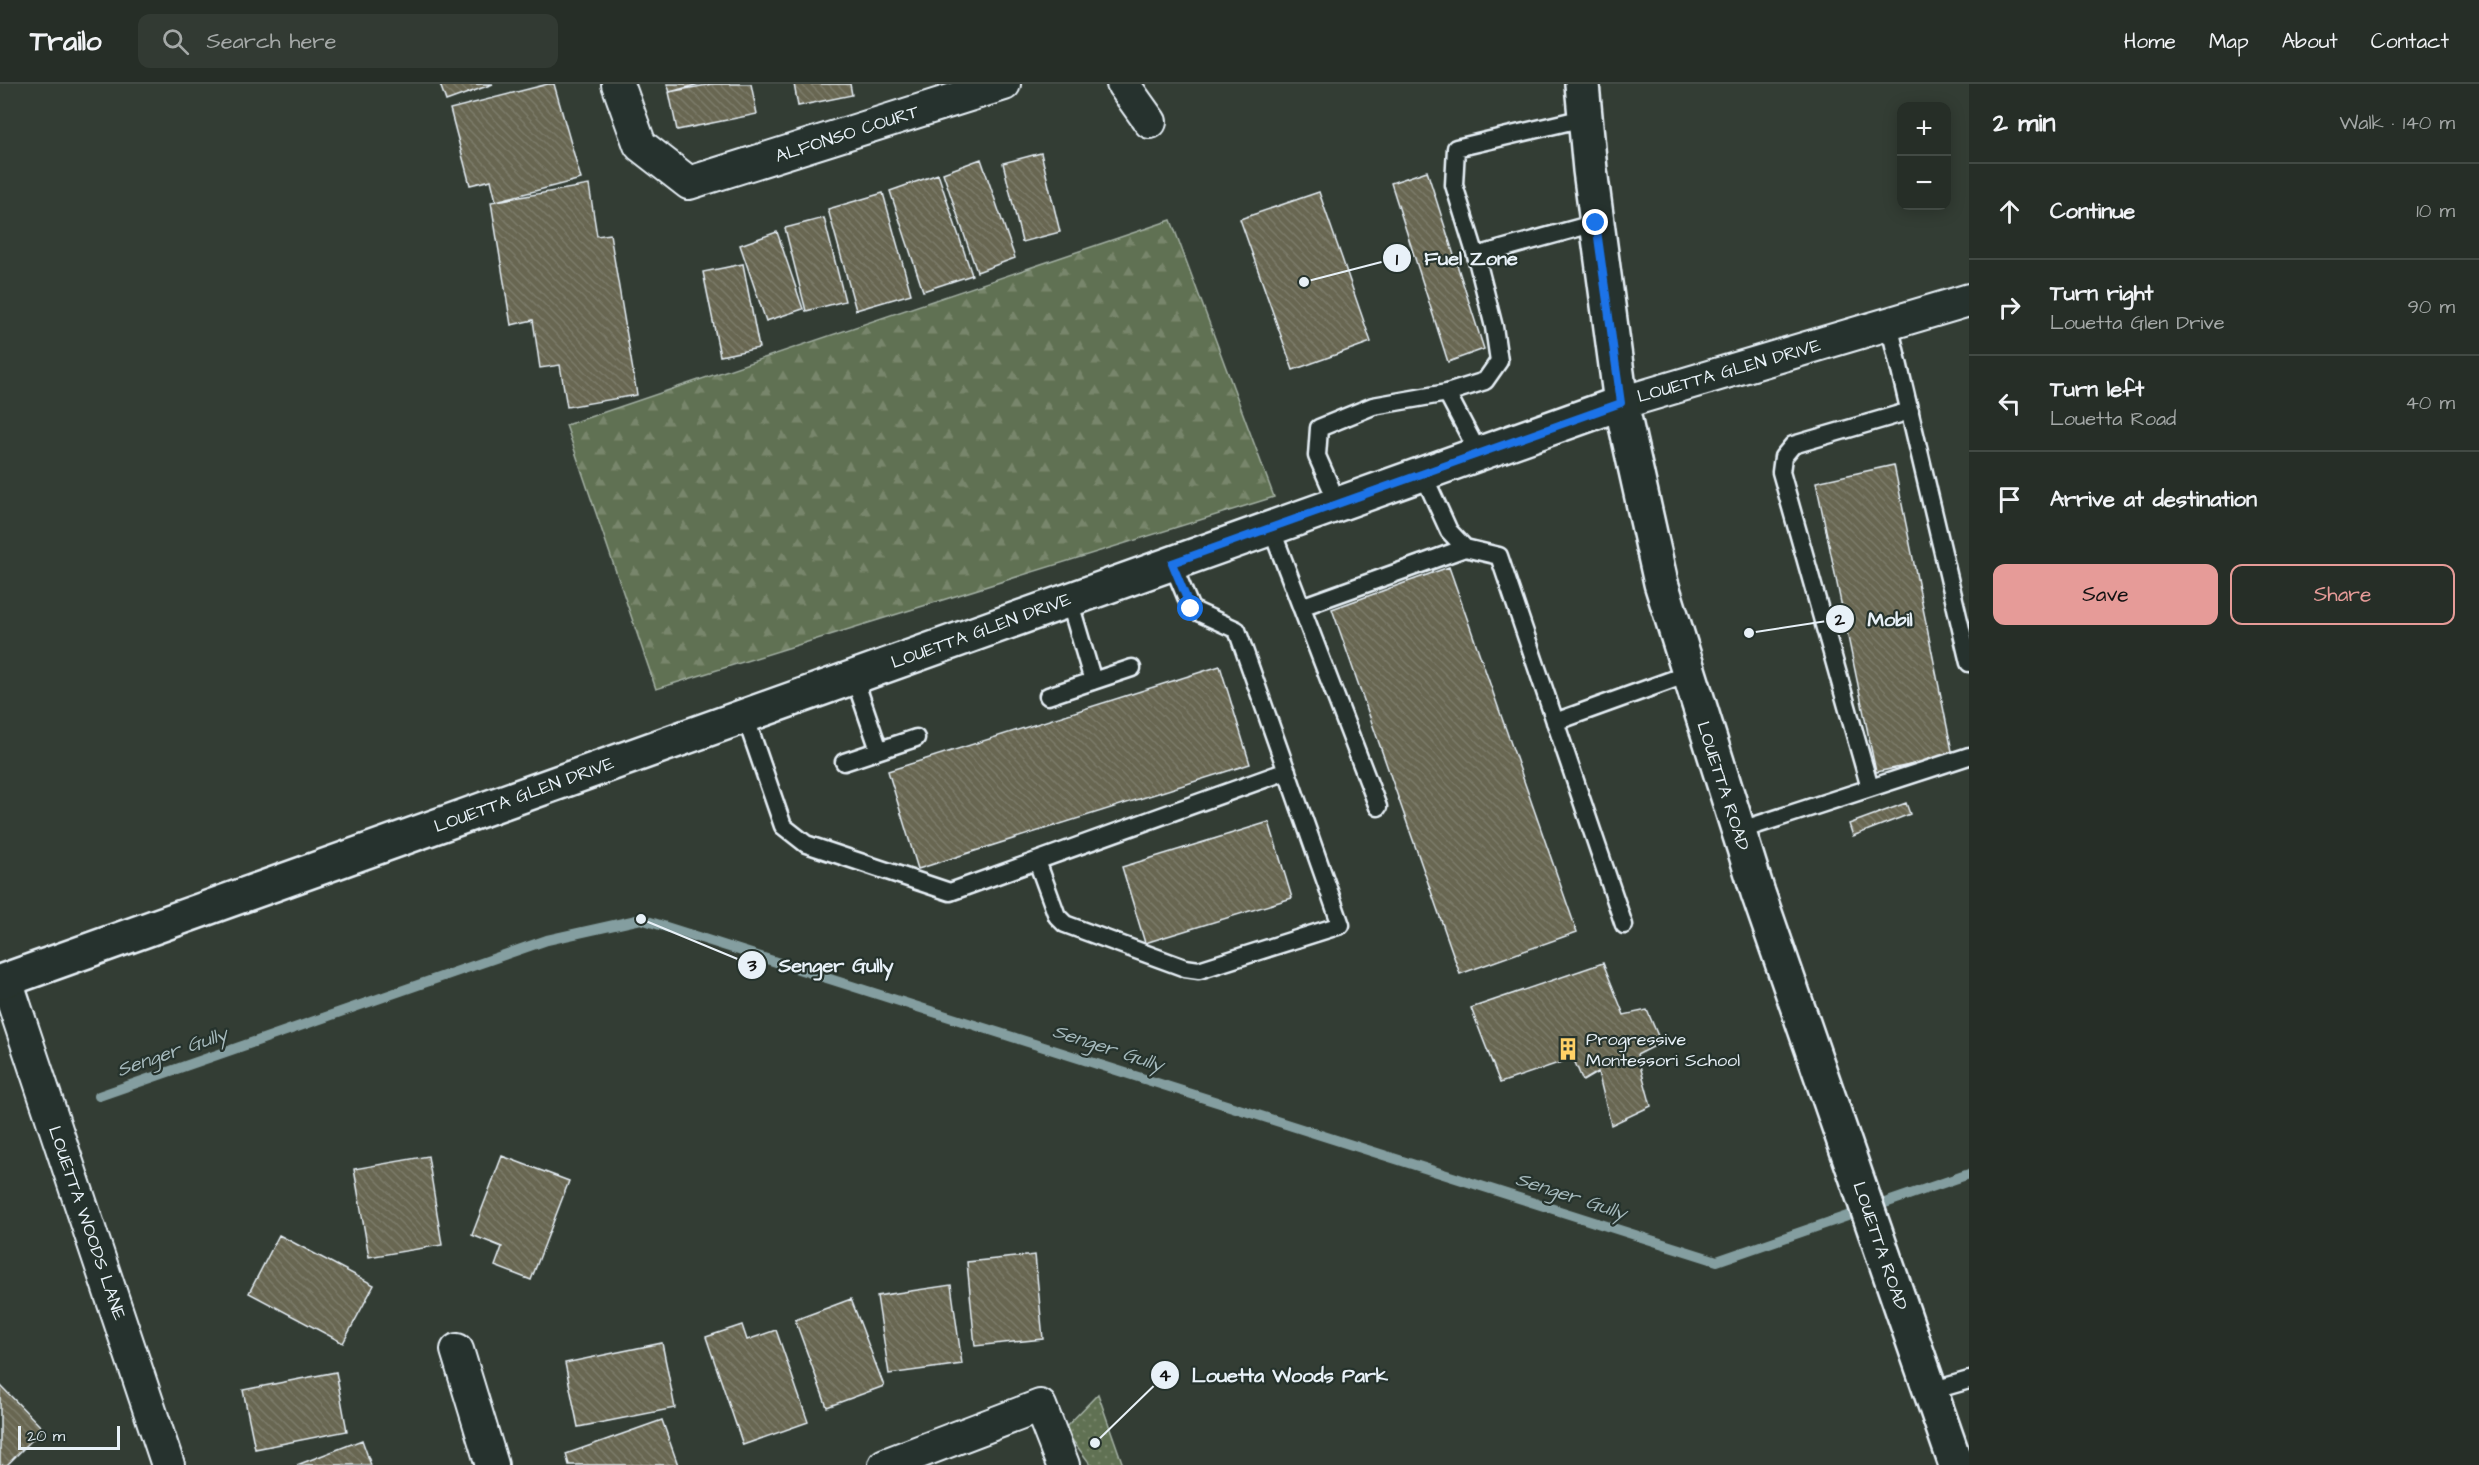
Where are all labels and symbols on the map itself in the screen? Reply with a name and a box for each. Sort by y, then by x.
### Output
street label: ALFONSO COURT [772,99,923,169]
route end [1582,209,1608,235]
callout: Fuel Zone [1382,239,1530,277]
text: Fuel Zone [1424,245,1518,273]
text: 1 [1396,247,1399,272]
street label: LOUETTA GLEN DRIVE [1634,333,1824,409]
street label: LOUETTA GLEN DRIVE [888,587,1075,675]
route start [1177,595,1203,621]
callout: Mobil [1825,600,1924,638]
text: Mobil [1867,606,1913,634]
text: 2 [1834,607,1846,632]
street label: LOUETTA ROAD [1690,718,1756,854]
street label: LOUETTA GLEN DRIVE [431,751,618,839]
callout: Senger Gully [737,946,906,984]
text: Senger Gully [777,952,894,981]
text: 3 [746,953,757,978]
water label: Senger Gully [1049,1017,1169,1081]
water label: Senger Gully [113,1019,233,1085]
place label: Progressive Montessori School [1586,1027,1740,1073]
building icon: Progressive Montessori School [1555,1036,1581,1062]
street label: LOUETTA WOODS LANE [42,1123,132,1324]
water label: Senger Gully [1512,1165,1632,1229]
street label: LOUETTA ROAD [1846,1178,1914,1314]
callout: Louetta Woods Park [1150,1356,1400,1394]
text: Louetta Woods Park [1192,1362,1389,1390]
text: 4 [1159,1363,1172,1388]
scale bar [18,1423,120,1450]

